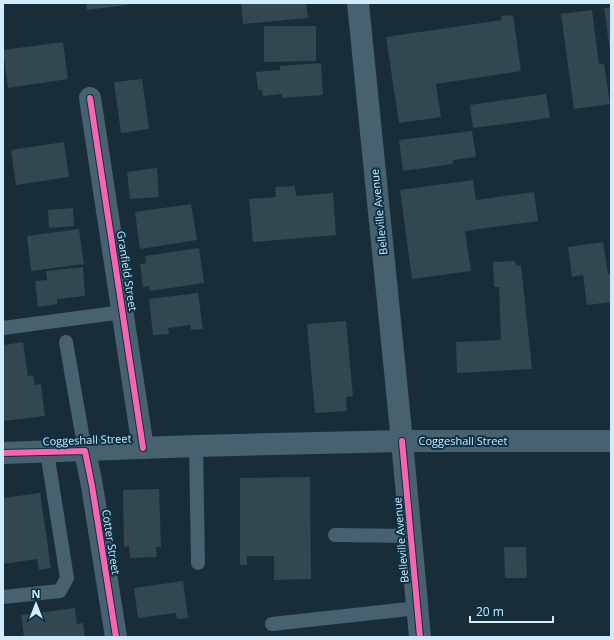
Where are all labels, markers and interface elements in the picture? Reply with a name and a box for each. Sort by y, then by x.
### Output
street label: Belleville Avenue [367,168,390,256]
street label: Granfield Street [114,230,141,312]
street label: Coggeshall Street [42,430,132,449]
street label: Coggeshall Street [419,433,508,448]
street label: Belleville Avenue [389,496,412,584]
street label: Cotter Street [99,508,124,576]
north arrow [16,584,56,624]
text: N [32,586,40,601]
scale bar [470,598,553,624]
text: 20 m [476,603,504,620]

